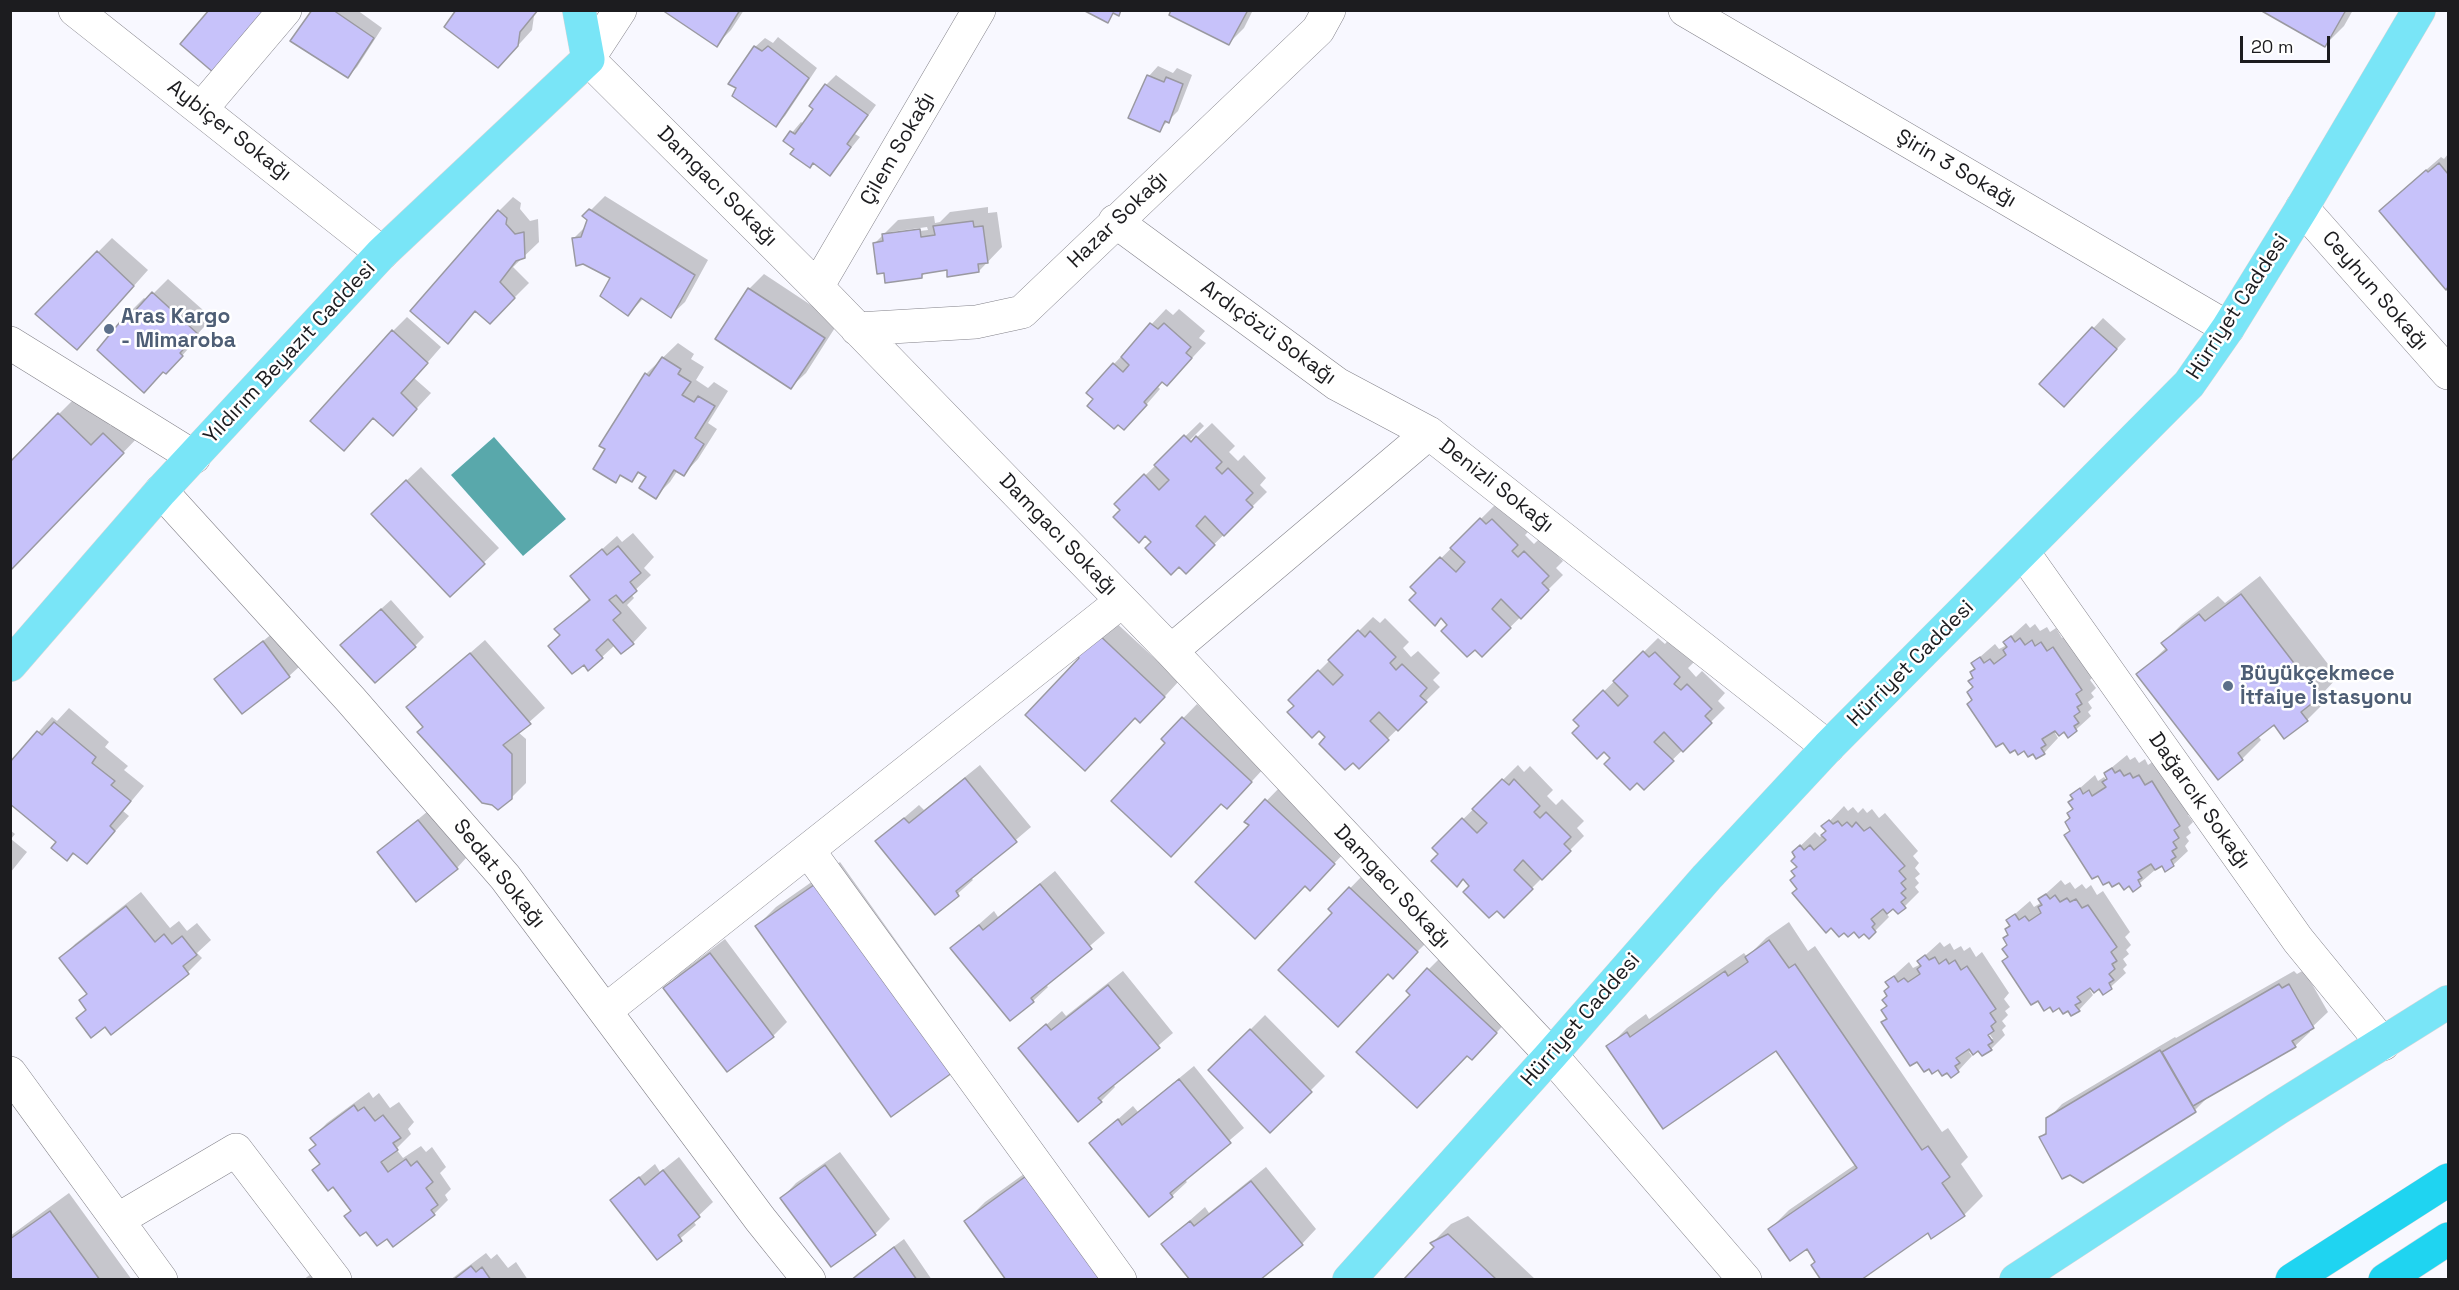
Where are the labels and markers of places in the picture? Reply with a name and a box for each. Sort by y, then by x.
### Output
place label: Aras Kargo - Mimaroba [121,304,236,354]
marker: Aras Kargo - Mimaroba [102,322,116,336]
place label: Büyükçekmece İtfaiye İstasyonu [2240,661,2412,711]
marker: Büyükçekmece İtfaiye İstasyonu [2221,679,2235,693]

